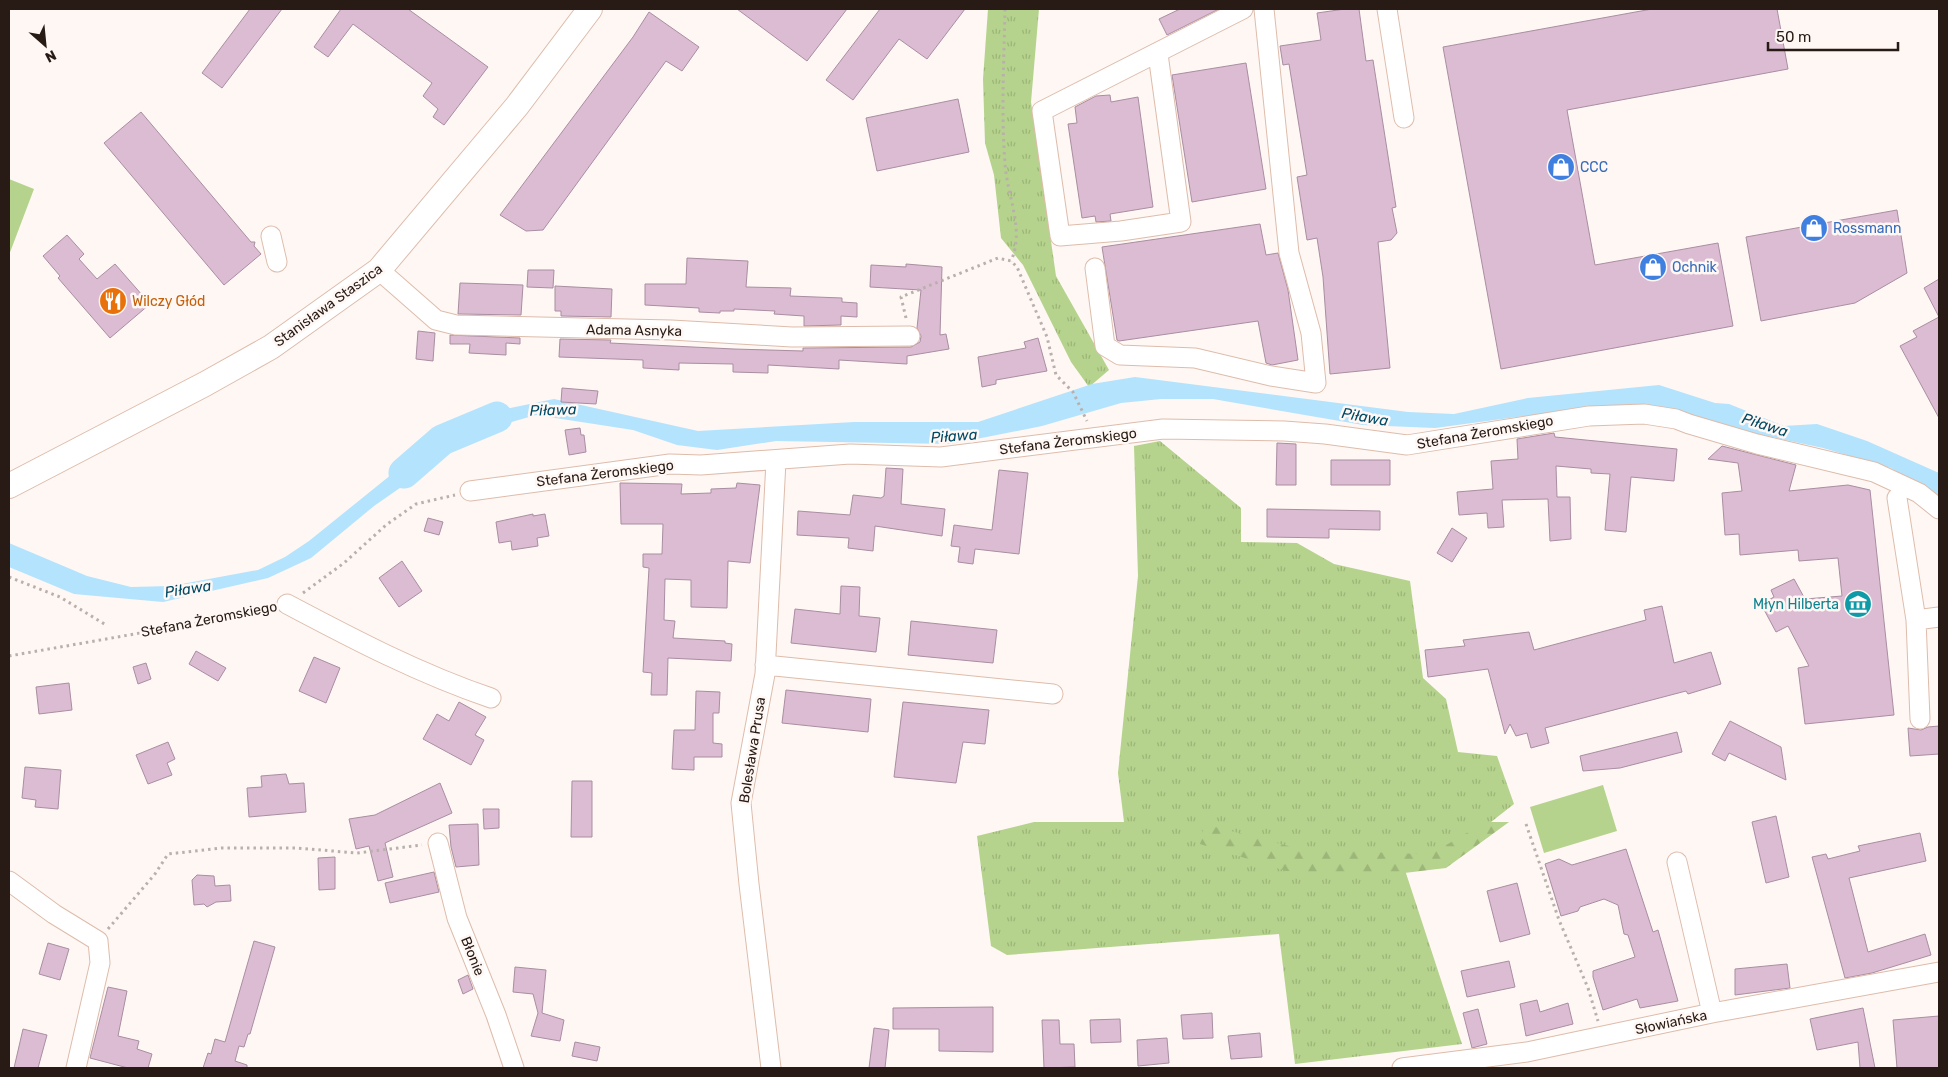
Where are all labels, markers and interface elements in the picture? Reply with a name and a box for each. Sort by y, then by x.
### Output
north arrow [20,20,70,70]
scale bar [1768,20,1898,52]
text: 50 m [1776,28,1811,46]
text: N [42,46,59,66]
shop icon: CCC [1546,152,1576,182]
place label: CCC [1580,159,1608,176]
shop icon: Rossmann [1799,213,1829,243]
place label: Rossmann [1833,220,1902,237]
shop icon: Ochnik [1638,252,1668,282]
place label: Ochnik [1672,259,1718,276]
street label: Stanisława Staszica [271,260,386,350]
restaurant icon: Wilczy Głód [98,286,128,316]
place label: Wilczy Głód [132,293,205,310]
street label: Adama Asnyka [586,321,682,340]
water label: Piława [529,400,577,420]
water label: Piława [1340,404,1390,430]
water label: Piława [1740,409,1790,441]
street label: Stefana Żeromskiego [1416,412,1555,453]
water label: Piława [930,425,978,447]
street label: Stefana Żeromskiego [998,425,1138,458]
street label: Stefana Żeromskiego [535,457,675,490]
water label: Piława [163,576,213,602]
museum icon: Młyn Hilberta [1843,589,1873,619]
place label: Młyn Hilberta [1753,596,1839,613]
street label: Stefana Żeromskiego [140,598,279,641]
street label: Bolesława Prusa [736,696,769,804]
street label: Błonie [457,934,488,979]
street label: Słowiańska [1634,1007,1709,1038]

